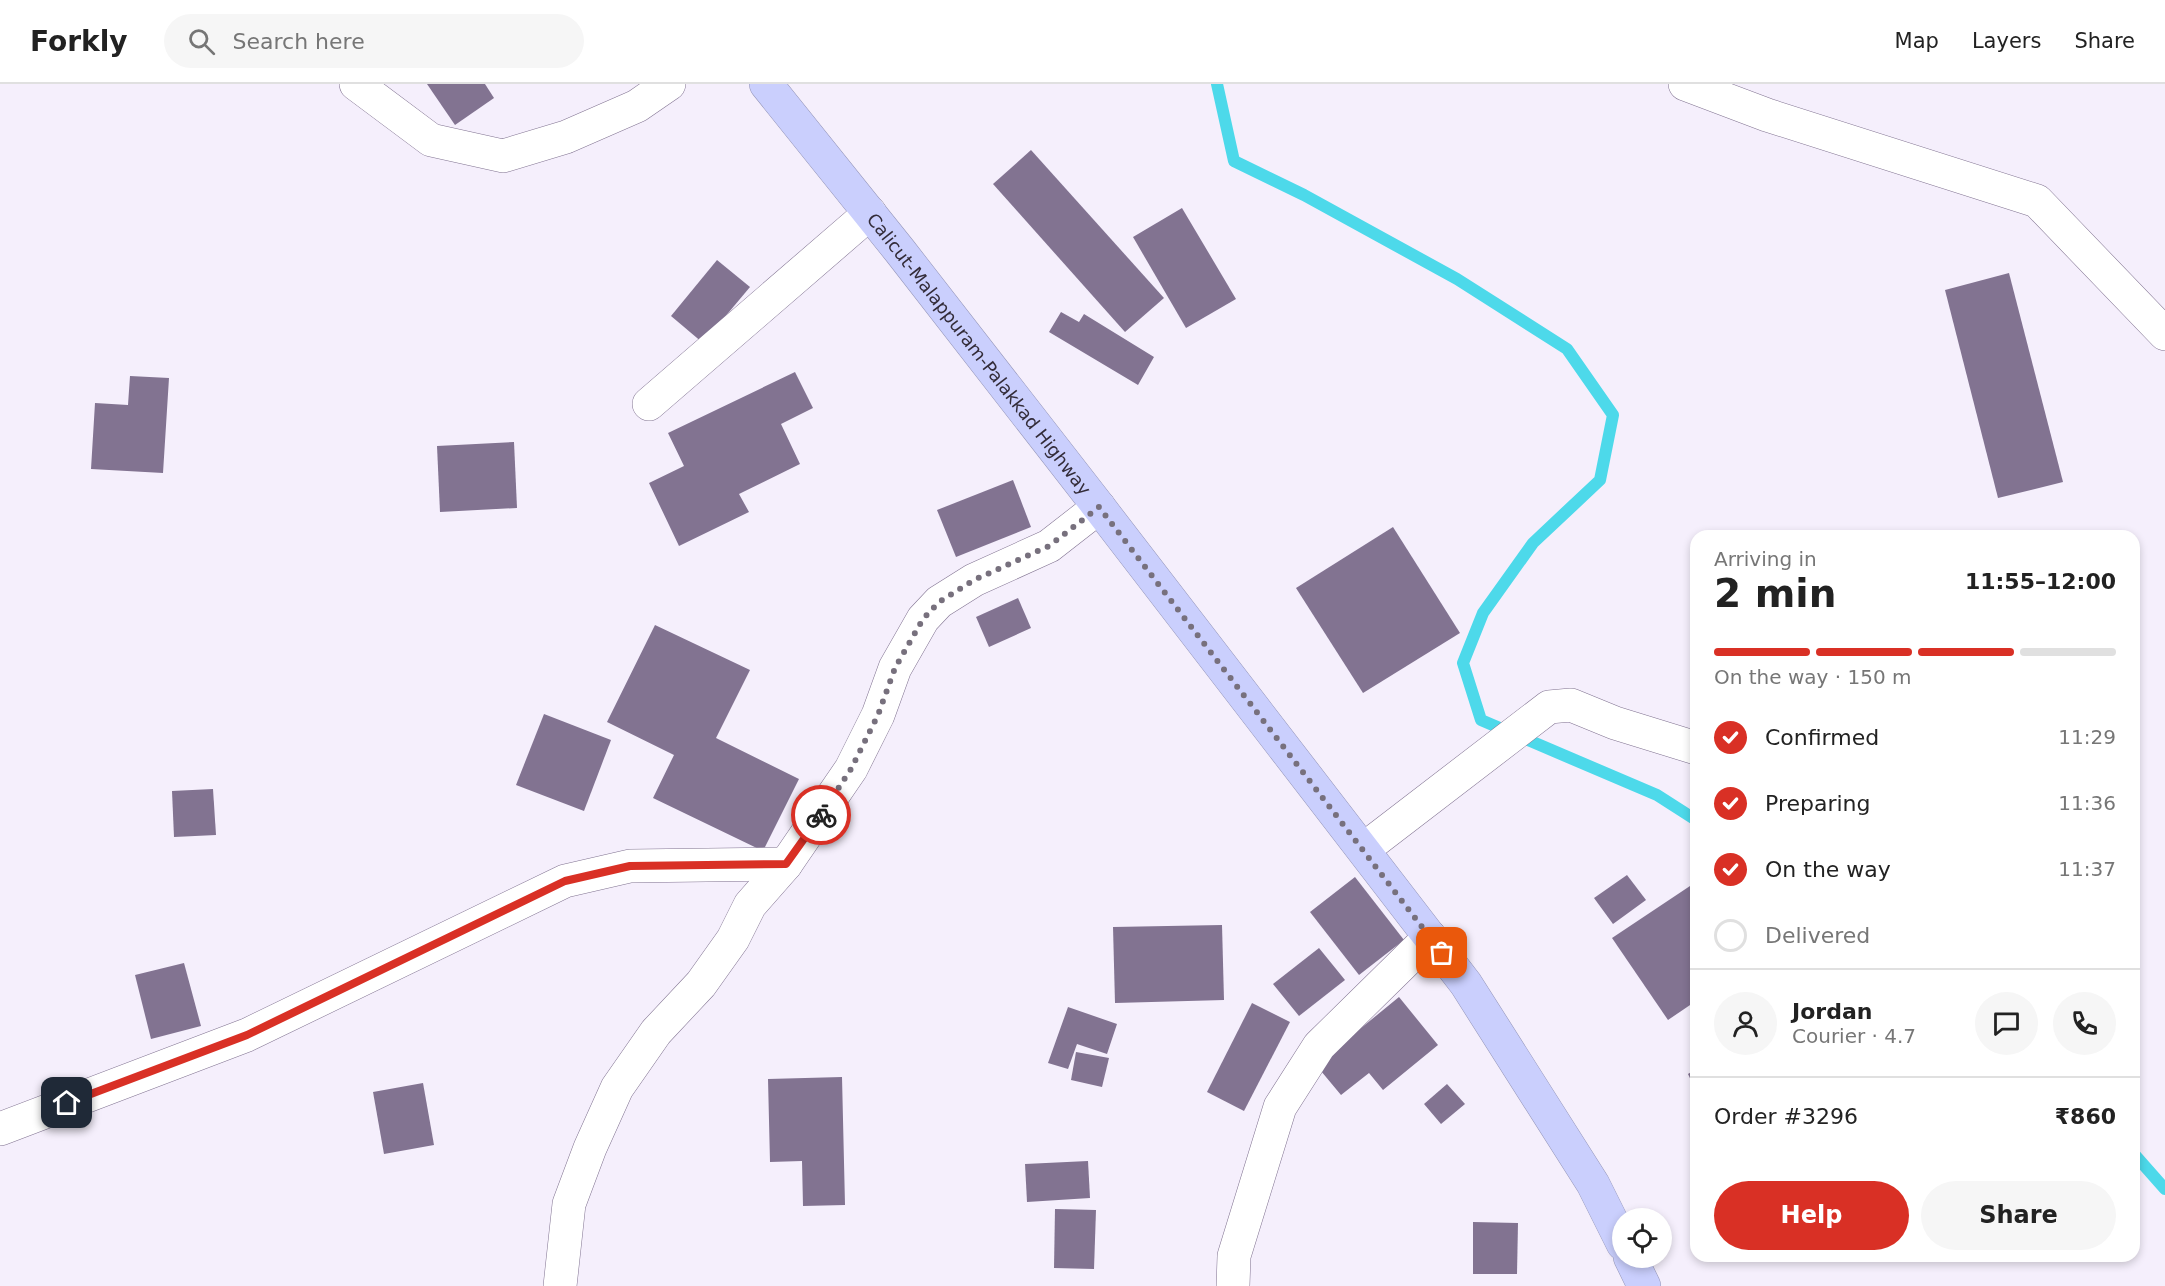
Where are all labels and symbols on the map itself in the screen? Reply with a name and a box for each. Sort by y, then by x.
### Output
street label: Calicut-Malappuram-Palakkad Highway [863,209,1096,499]
courier [791,785,851,845]
pin [1416,927,1467,978]
pin [41,1077,92,1128]

